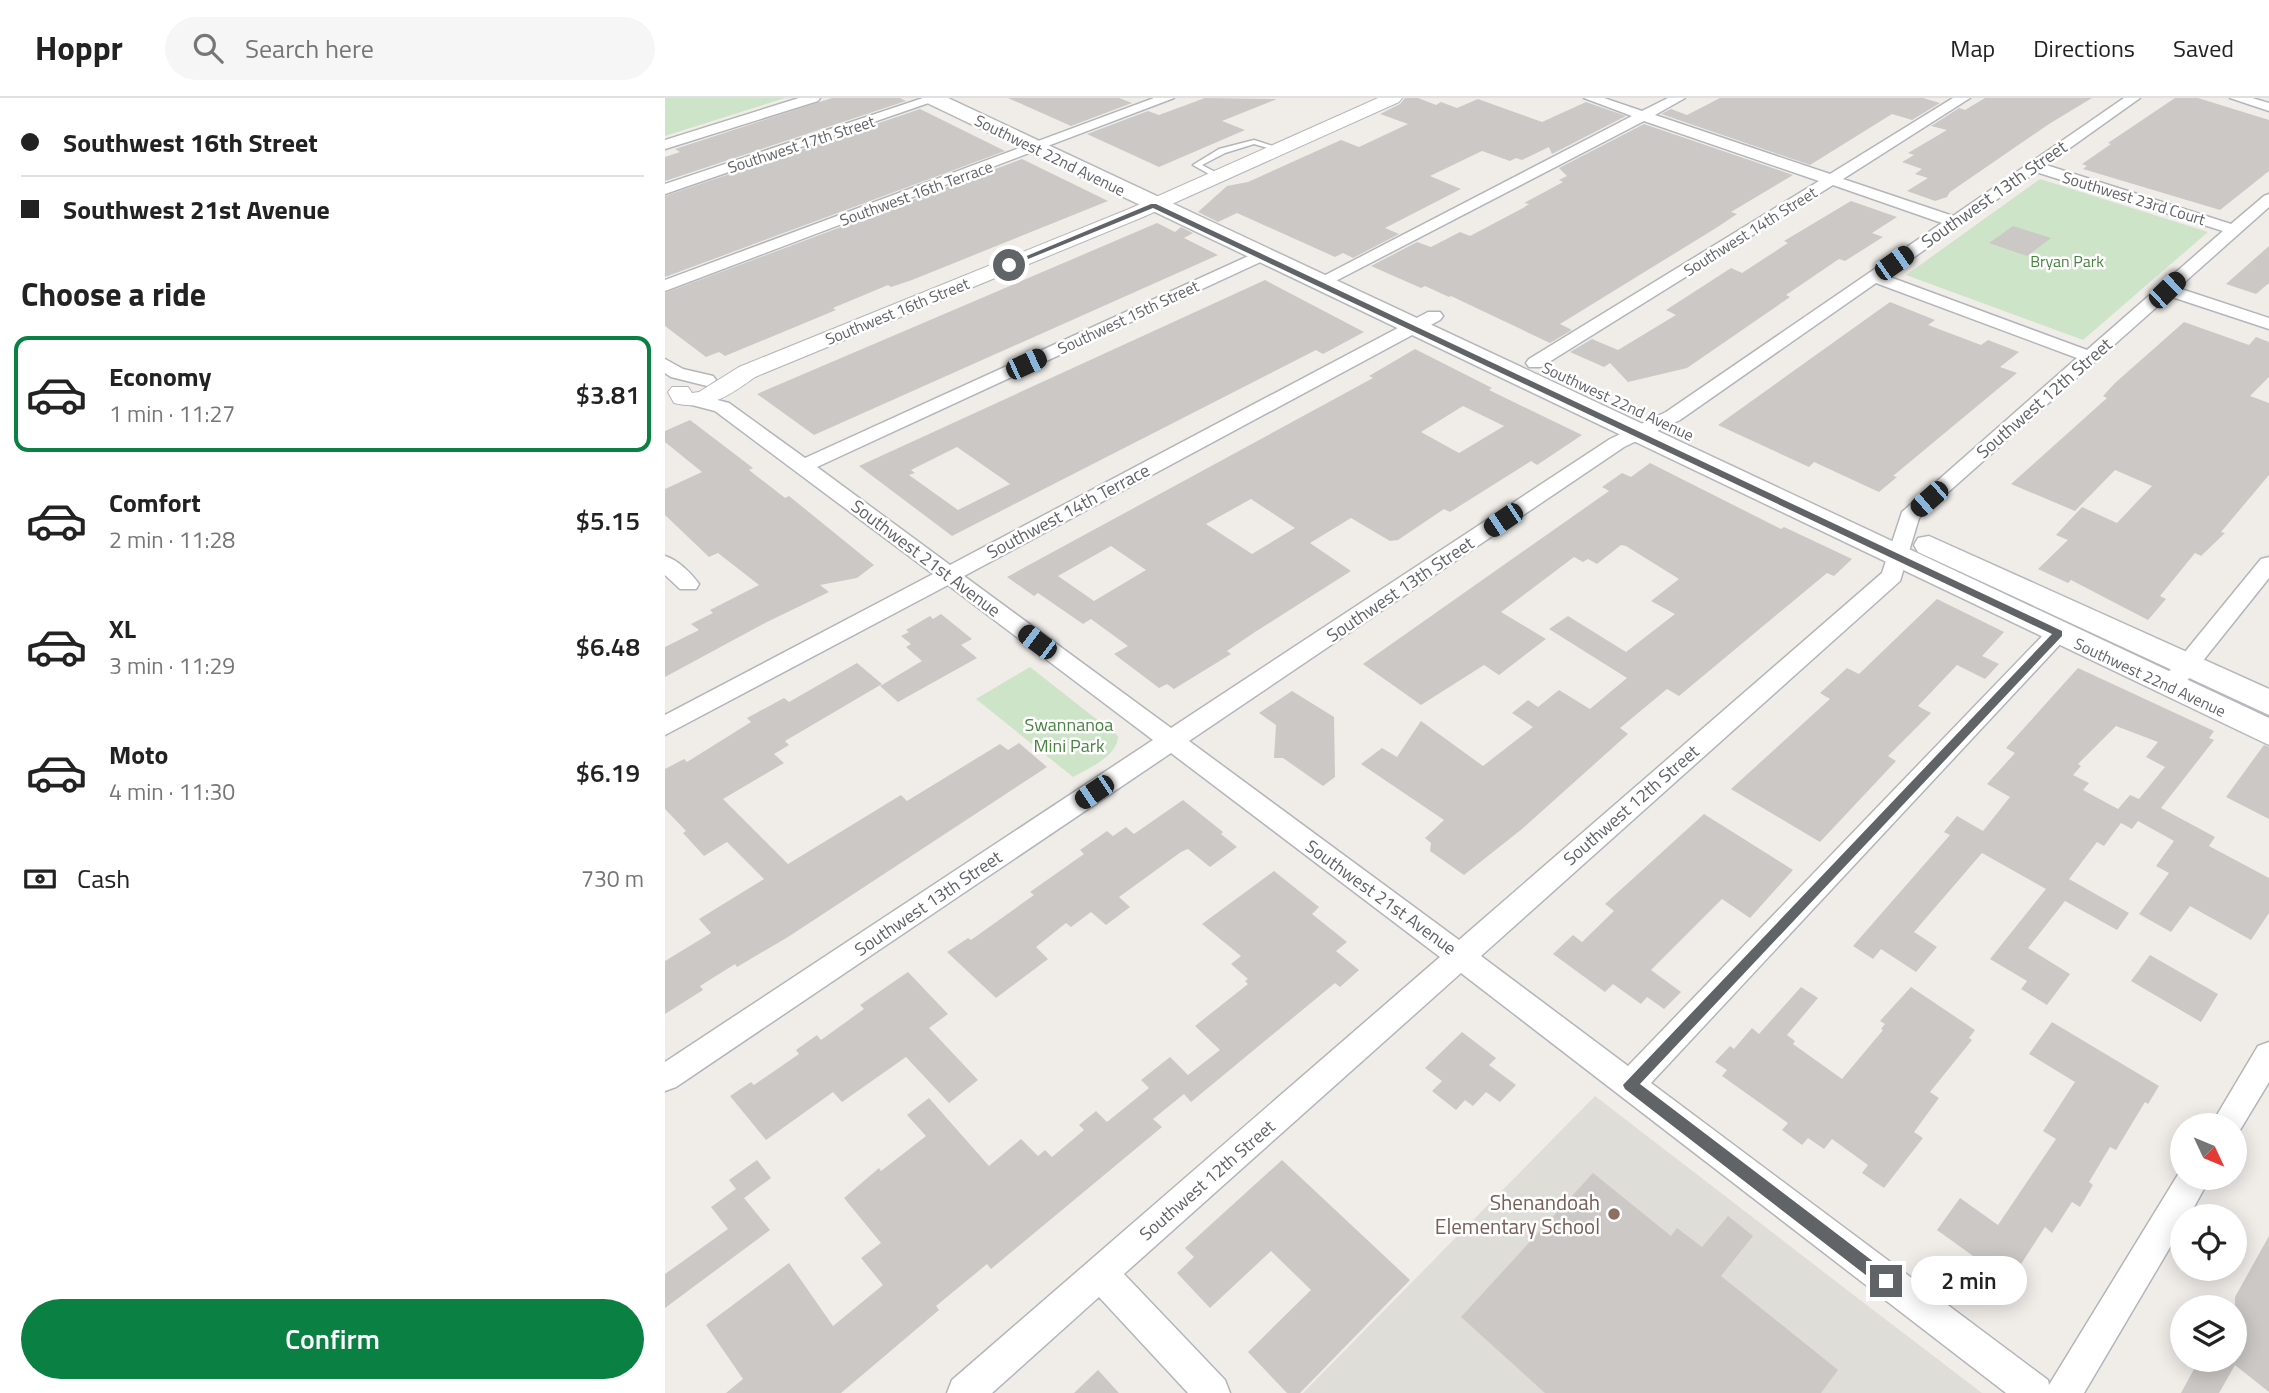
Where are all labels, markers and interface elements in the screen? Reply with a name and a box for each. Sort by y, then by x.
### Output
search box [165,17,655,80]
text: Hoppr [35,23,123,73]
icon: search [189,29,227,67]
text: Search here [245,29,374,68]
text: Map [1950,30,1995,66]
text: Directions [2033,30,2135,66]
text: Saved [2173,30,2234,66]
street label: Southwest 22nd Avenue [971,108,1129,202]
street label: Southwest 17th Street [724,109,878,179]
text: Southwest 16th Street [63,123,318,162]
street label: Southwest 13th Street [1916,133,2073,255]
street label: Southwest 16th Terrace [836,154,996,232]
street label: Southwest 23rd Court [2060,165,2209,231]
street label: Southwest 14th Street [1679,180,1822,282]
text: Southwest 21st Avenue [63,190,330,229]
car [1871,242,1918,284]
route start [993,249,1025,281]
park label: Bryan Park [2030,249,2104,273]
car [2145,268,2190,312]
text: Choose a ride [21,270,206,318]
street label: Southwest 16th Street [821,271,973,351]
street label: Southwest 15th Street [1053,274,1203,360]
street label: Southwest 12th Street [1970,331,2118,465]
car [1003,346,1050,382]
street label: Southwest 22nd Avenue [1538,355,1698,447]
text: Economy [109,357,211,396]
icon: car [25,363,88,426]
text: $3.81 [576,375,640,414]
text: 1 min · 11:27 [109,396,235,431]
street label: Southwest 14th Terrace [982,456,1154,566]
car [1907,477,1952,521]
text: Comfort [109,483,201,522]
icon: car [25,489,88,552]
street label: Southwest 21st Avenue [846,493,1006,623]
car [1480,500,1527,540]
text: $5.15 [576,501,640,540]
text: 2 min · 11:28 [109,522,235,557]
street label: Southwest 13th Street [1321,529,1480,648]
text: XL [109,609,136,648]
icon: car [25,615,88,678]
car [1014,621,1061,663]
text: $6.48 [576,627,640,666]
street label: Southwest 22nd Avenue [2070,631,2230,723]
text: 3 min · 11:29 [109,648,235,683]
park label: Swannanoa Mini Park [1025,711,1113,759]
text: Moto [109,735,168,774]
street label: Southwest 12th Street [1557,738,1705,872]
icon: car [25,741,88,804]
text: $6.19 [576,753,640,792]
car [1071,772,1118,812]
text: 4 min · 11:30 [109,774,235,809]
street label: Southwest 21st Avenue [1300,833,1462,961]
street label: Southwest 13th Street [849,843,1008,962]
text: Cash [77,859,130,898]
icon: cash [21,860,59,898]
text: 730 m [581,861,644,896]
street label: Southwest 12th Street [1133,1113,1281,1247]
north arrow [2170,1113,2247,1190]
map controls [2170,1113,2247,1372]
place label: Shenandoah Elementary School [1435,1186,1600,1242]
button: locate [2170,1204,2247,1281]
marker: Shenandoah Elementary School [1606,1206,1622,1222]
callout: 2 min [1911,1256,2026,1306]
text: 2 min [1941,1263,1997,1298]
route end [1870,1265,1902,1297]
button: layers [2170,1295,2247,1372]
button: Confirm [21,1299,644,1379]

